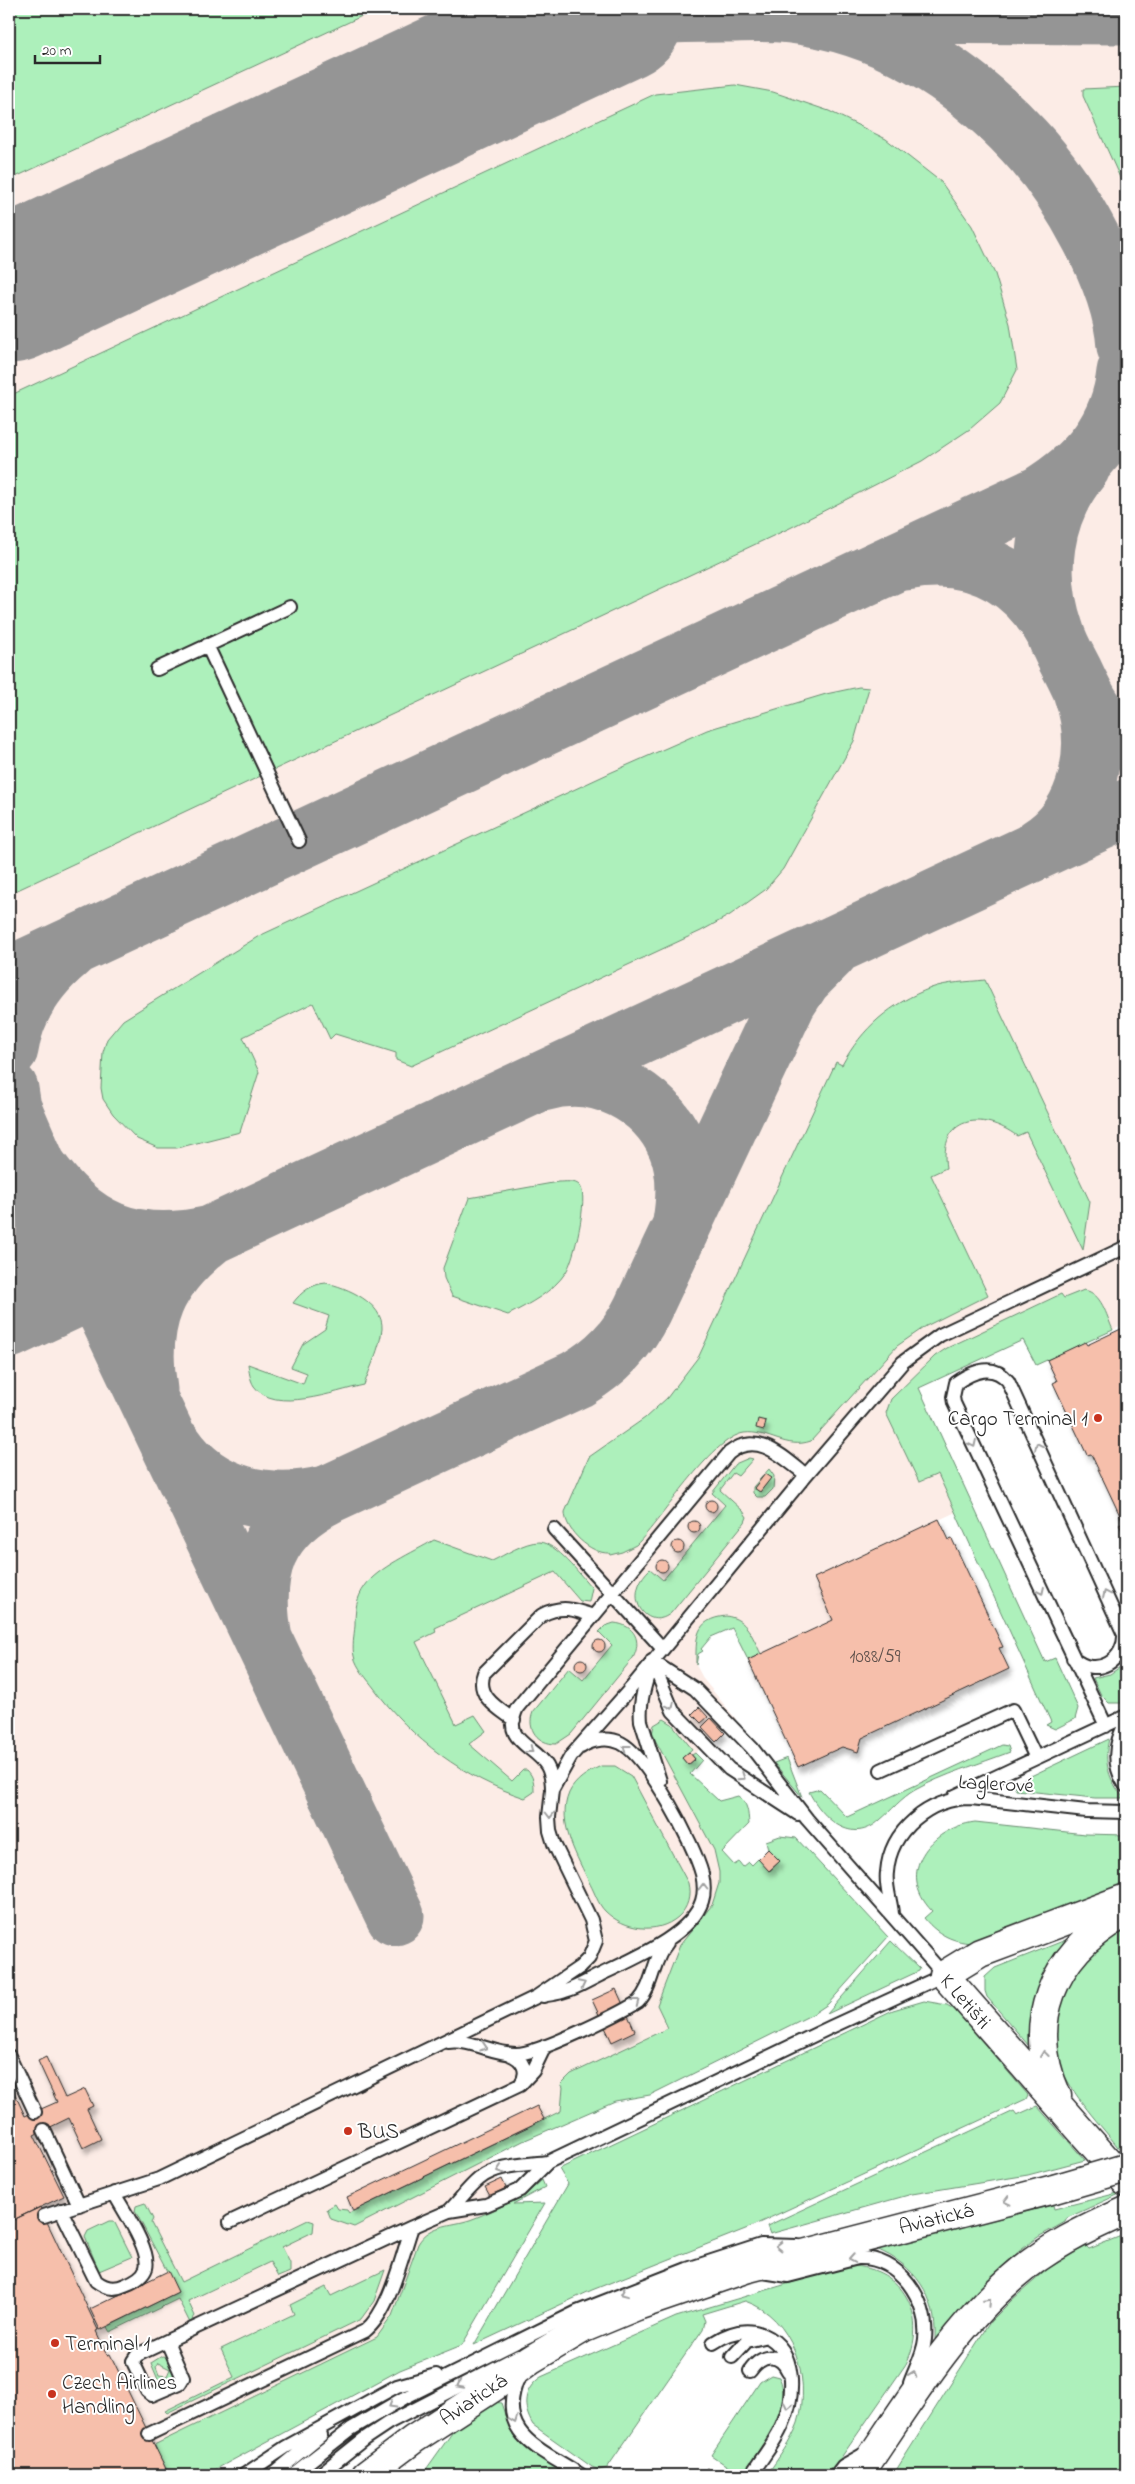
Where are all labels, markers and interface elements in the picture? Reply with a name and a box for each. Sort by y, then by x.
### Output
scale bar [35,32,100,64]
text: 20 m [42,40,72,62]
place label: Cargo Terminal 1 [948,1405,1088,1437]
marker: Cargo Terminal 1 [1092,1412,1104,1424]
one-way arrow [966,1439,977,1448]
one-way arrow [1035,1443,1045,1452]
one-way arrow [1035,1586,1046,1595]
one-way arrow [1102,1590,1113,1599]
house number: 1088/59 [850,1644,901,1671]
one-way arrow [665,1701,675,1710]
one-way arrow [524,1745,533,1753]
one-way arrow [622,1745,632,1754]
street label: Laglerové [957,1768,1035,1804]
one-way arrow [736,1771,745,1781]
one-way arrow [545,1811,555,1819]
one-way arrow [698,1883,708,1891]
street label: K Letišti [932,1968,997,2037]
one-way arrow [577,1979,586,1990]
one-way arrow [631,1999,640,2008]
one-way arrow [480,2042,488,2052]
one-way arrow [1039,2049,1050,2057]
place label: BUS [357,2118,399,2148]
marker: BUS [342,2125,354,2137]
one-way arrow [496,2164,505,2174]
one-way arrow [1002,2195,1011,2206]
street label: Aviatická [896,2196,977,2244]
one-way arrow [775,2240,783,2251]
one-way arrow [847,2254,856,2264]
one-way arrow [621,2287,629,2297]
one-way arrow [983,2298,992,2307]
place label: Terminal 1 [65,2330,150,2360]
marker: Terminal 1 [49,2337,61,2349]
street label: Aviatická [434,2367,514,2434]
place label: Czech Airlines Handling [62,2369,177,2425]
one-way arrow [907,2371,917,2379]
one-way arrow [456,2378,465,2389]
marker: Czech Airlines Handling [46,2388,58,2400]
one-way arrow [389,2398,398,2408]
one-way arrow [783,2401,794,2410]
one-way arrow [509,2416,519,2424]

